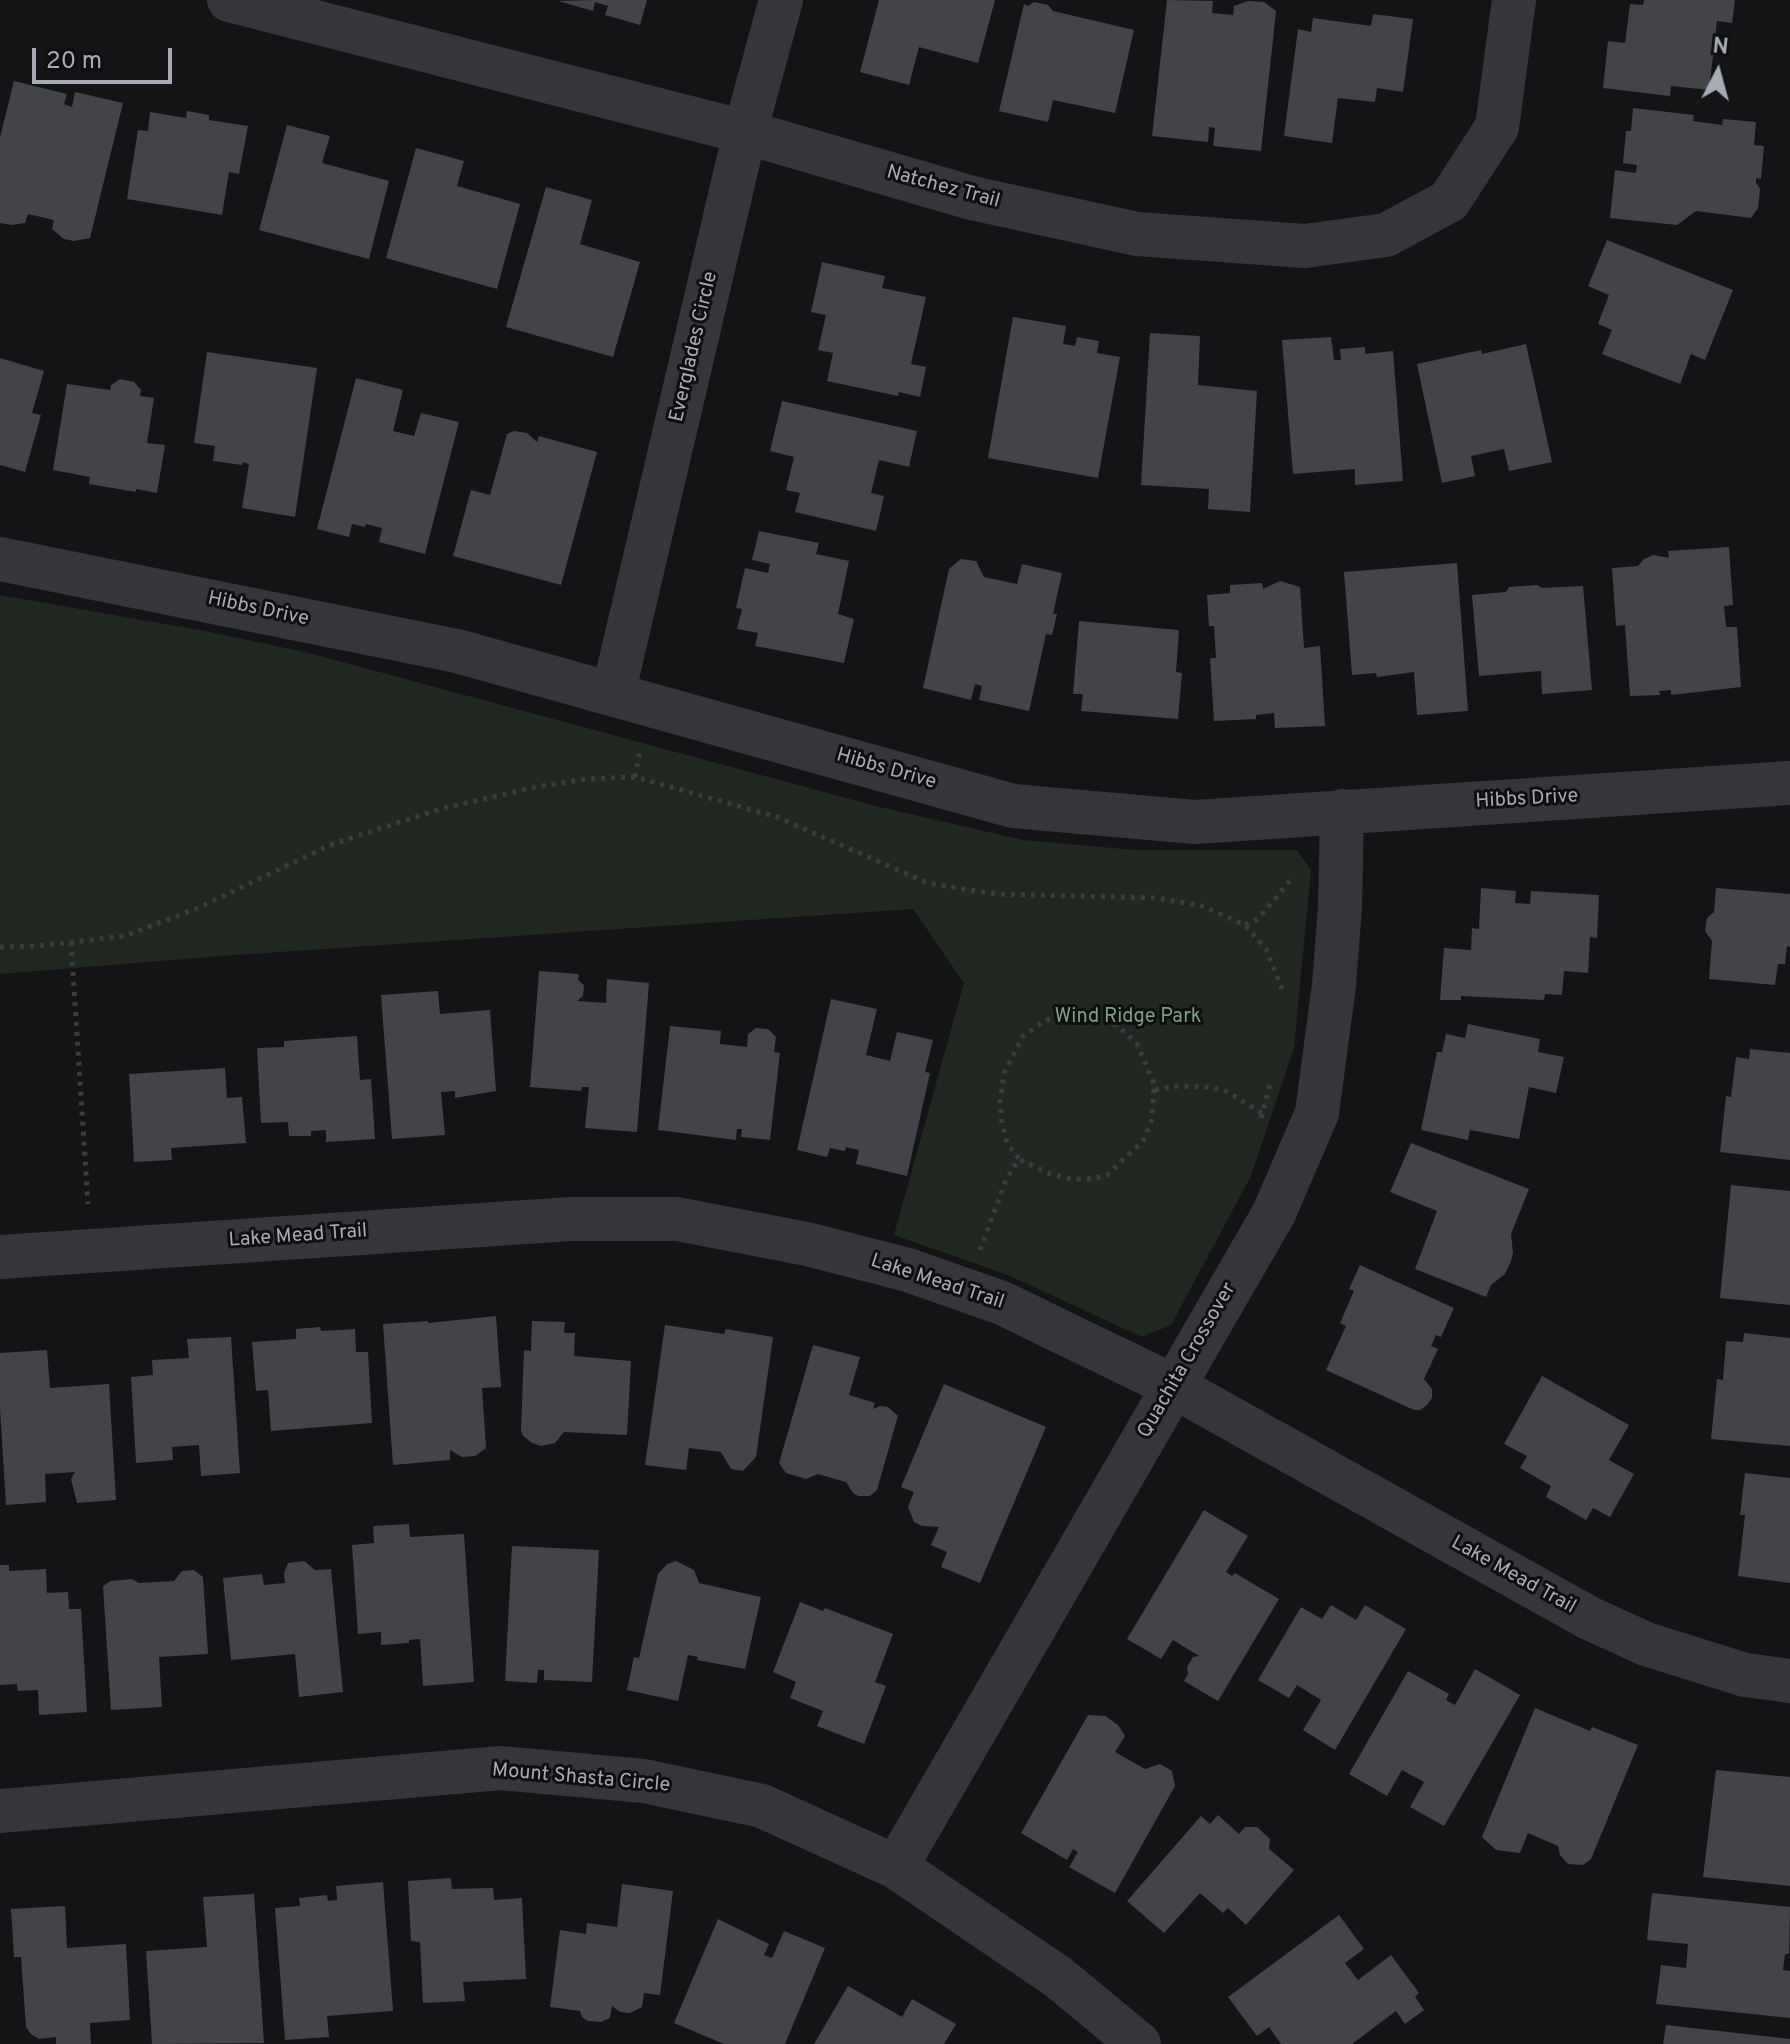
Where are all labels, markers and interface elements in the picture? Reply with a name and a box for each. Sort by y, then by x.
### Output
scale bar [36,32,176,82]
north arrow [1678,32,1758,112]
text: N [1711,33,1730,62]
text: 20 m [46,47,102,77]
street label: Natchez Trail [884,161,1002,215]
street label: Everglades Circle [666,269,724,425]
street label: Hibbs Drive [205,588,311,632]
street label: Hibbs Drive [833,744,939,796]
street label: Hibbs Drive [1475,785,1579,815]
park label: Wind Ridge Park [1055,1006,1201,1030]
street label: Lake Mead Trail [228,1220,368,1254]
street label: Lake Mead Trail [867,1250,1007,1316]
street label: Quachita Crossover [1134,1279,1242,1443]
street label: Lake Mead Trail [1446,1532,1580,1620]
street label: Mount Shasta Circle [491,1759,671,1799]

